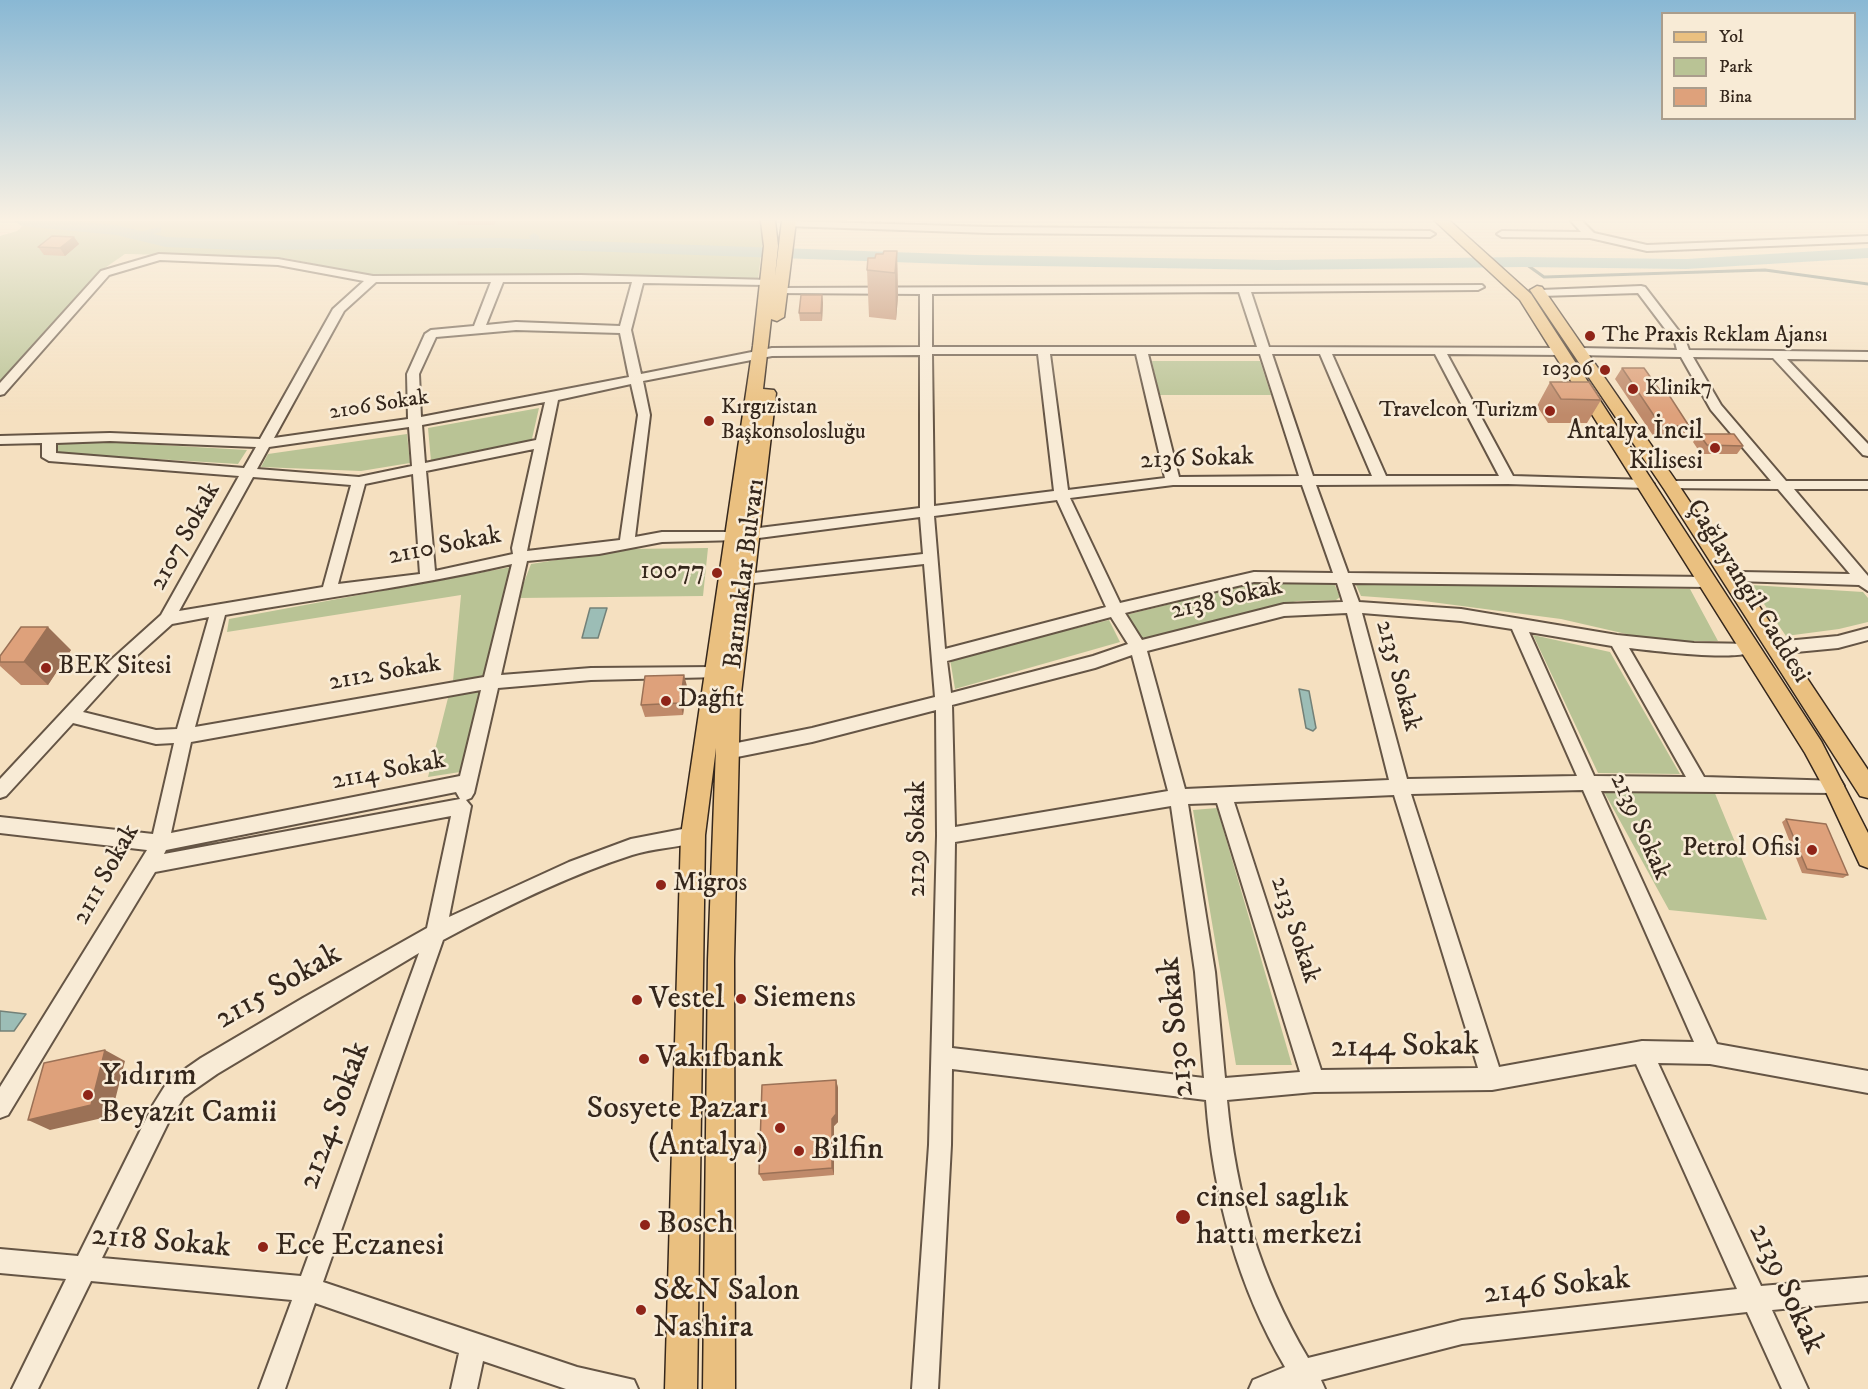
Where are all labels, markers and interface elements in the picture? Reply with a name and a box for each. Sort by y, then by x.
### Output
legend [1661,12,1856,120]
text: Yol [1719,26,1743,48]
text: Park [1719,56,1753,78]
text: Bina [1719,86,1752,108]
place label: The Praxis Reklam Ajansı [1602,323,1828,349]
marker: The Praxis Reklam Ajansı [1583,329,1597,343]
place label: 10306 [1542,357,1593,383]
marker: 10306 [1598,363,1612,377]
place label: Klinik7 [1645,376,1712,402]
marker: Klinik7 [1626,382,1640,396]
street label: 2106 Sokak [327,385,431,427]
place label: Kırgızistan Başkonsolosluğu [721,395,866,446]
place label: Travelcon Turizm [1379,398,1538,424]
marker: Travelcon Turizm [1543,404,1557,418]
marker: Kırgızistan Başkonsolosluğu [702,414,716,428]
place label: Antalya İncil Kilisesi [1567,417,1703,478]
marker: Antalya İncil Kilisesi [1708,441,1722,455]
street label: 2136 Sokak [1139,442,1255,478]
street label: Barınaklar Bulvarı [719,477,773,671]
street label: 2107 Sokak [144,478,228,596]
street label: Çağlayangil Caddesi [1678,495,1816,689]
street label: 2110 Sokak [386,521,504,573]
place label: 10077 [640,557,705,589]
marker: 10077 [710,566,724,580]
street label: 2138 Sokak [1168,572,1286,628]
street label: 2135 Sokak [1367,617,1427,735]
street label: 2112 Sokak [327,649,443,699]
place label: BEK Sitesi [58,652,171,684]
marker: BEK Sitesi [39,661,53,675]
place label: Dağfit [678,685,744,717]
marker: Dağfit [659,694,673,708]
street label: 2114 Sokak [329,746,449,798]
street label: 2139 Sokak [1602,769,1676,885]
street label: 2129 Sokak [903,781,935,897]
street label: 2111 Sokak [67,819,147,931]
place label: Petrol Ofisi [1682,834,1800,866]
marker: Petrol Ofisi [1805,843,1819,857]
place label: Migros [673,869,747,901]
street label: 2133 Sokak [1262,873,1326,987]
marker: Migros [654,878,668,892]
street label: 2115 Sokak [209,937,349,1039]
street label: 2130 Sokak [1152,955,1204,1099]
place label: Siemens [753,980,856,1018]
place label: Vestel [649,981,725,1019]
marker: Siemens [734,992,748,1006]
marker: Vestel [630,993,644,1007]
street label: 2144 Sokak [1330,1028,1480,1068]
street label: 2124. Sokak [292,1037,380,1195]
place label: Vakıfbank [656,1040,783,1078]
marker: Vakıfbank [637,1052,651,1066]
place label: Yıdırım Beyazıt Camii [100,1058,277,1133]
marker: Yıdırım Beyazıt Camii [81,1088,95,1102]
place label: Sosyete Pazarı (Antalya) [586,1091,768,1166]
marker: Sosyete Pazarı (Antalya) [773,1121,787,1135]
place label: Bilfin [811,1132,884,1170]
marker: Bilfin [792,1144,806,1158]
place label: cinsel saglık hattı merkezi [1196,1180,1362,1255]
place label: Bosch [657,1206,734,1244]
marker: cinsel saglık hattı merkezi [1174,1208,1192,1226]
street label: 2118 Sokak [90,1218,232,1268]
marker: Bosch [638,1218,652,1232]
street label: 2139 Sokak [1738,1218,1832,1360]
place label: Ece Eczanesi [275,1228,444,1266]
marker: Ece Eczanesi [256,1240,270,1254]
street label: 2146 Sokak [1482,1261,1632,1315]
place label: S&N Salon Nashira [653,1273,800,1348]
marker: S&N Salon Nashira [634,1303,648,1317]

